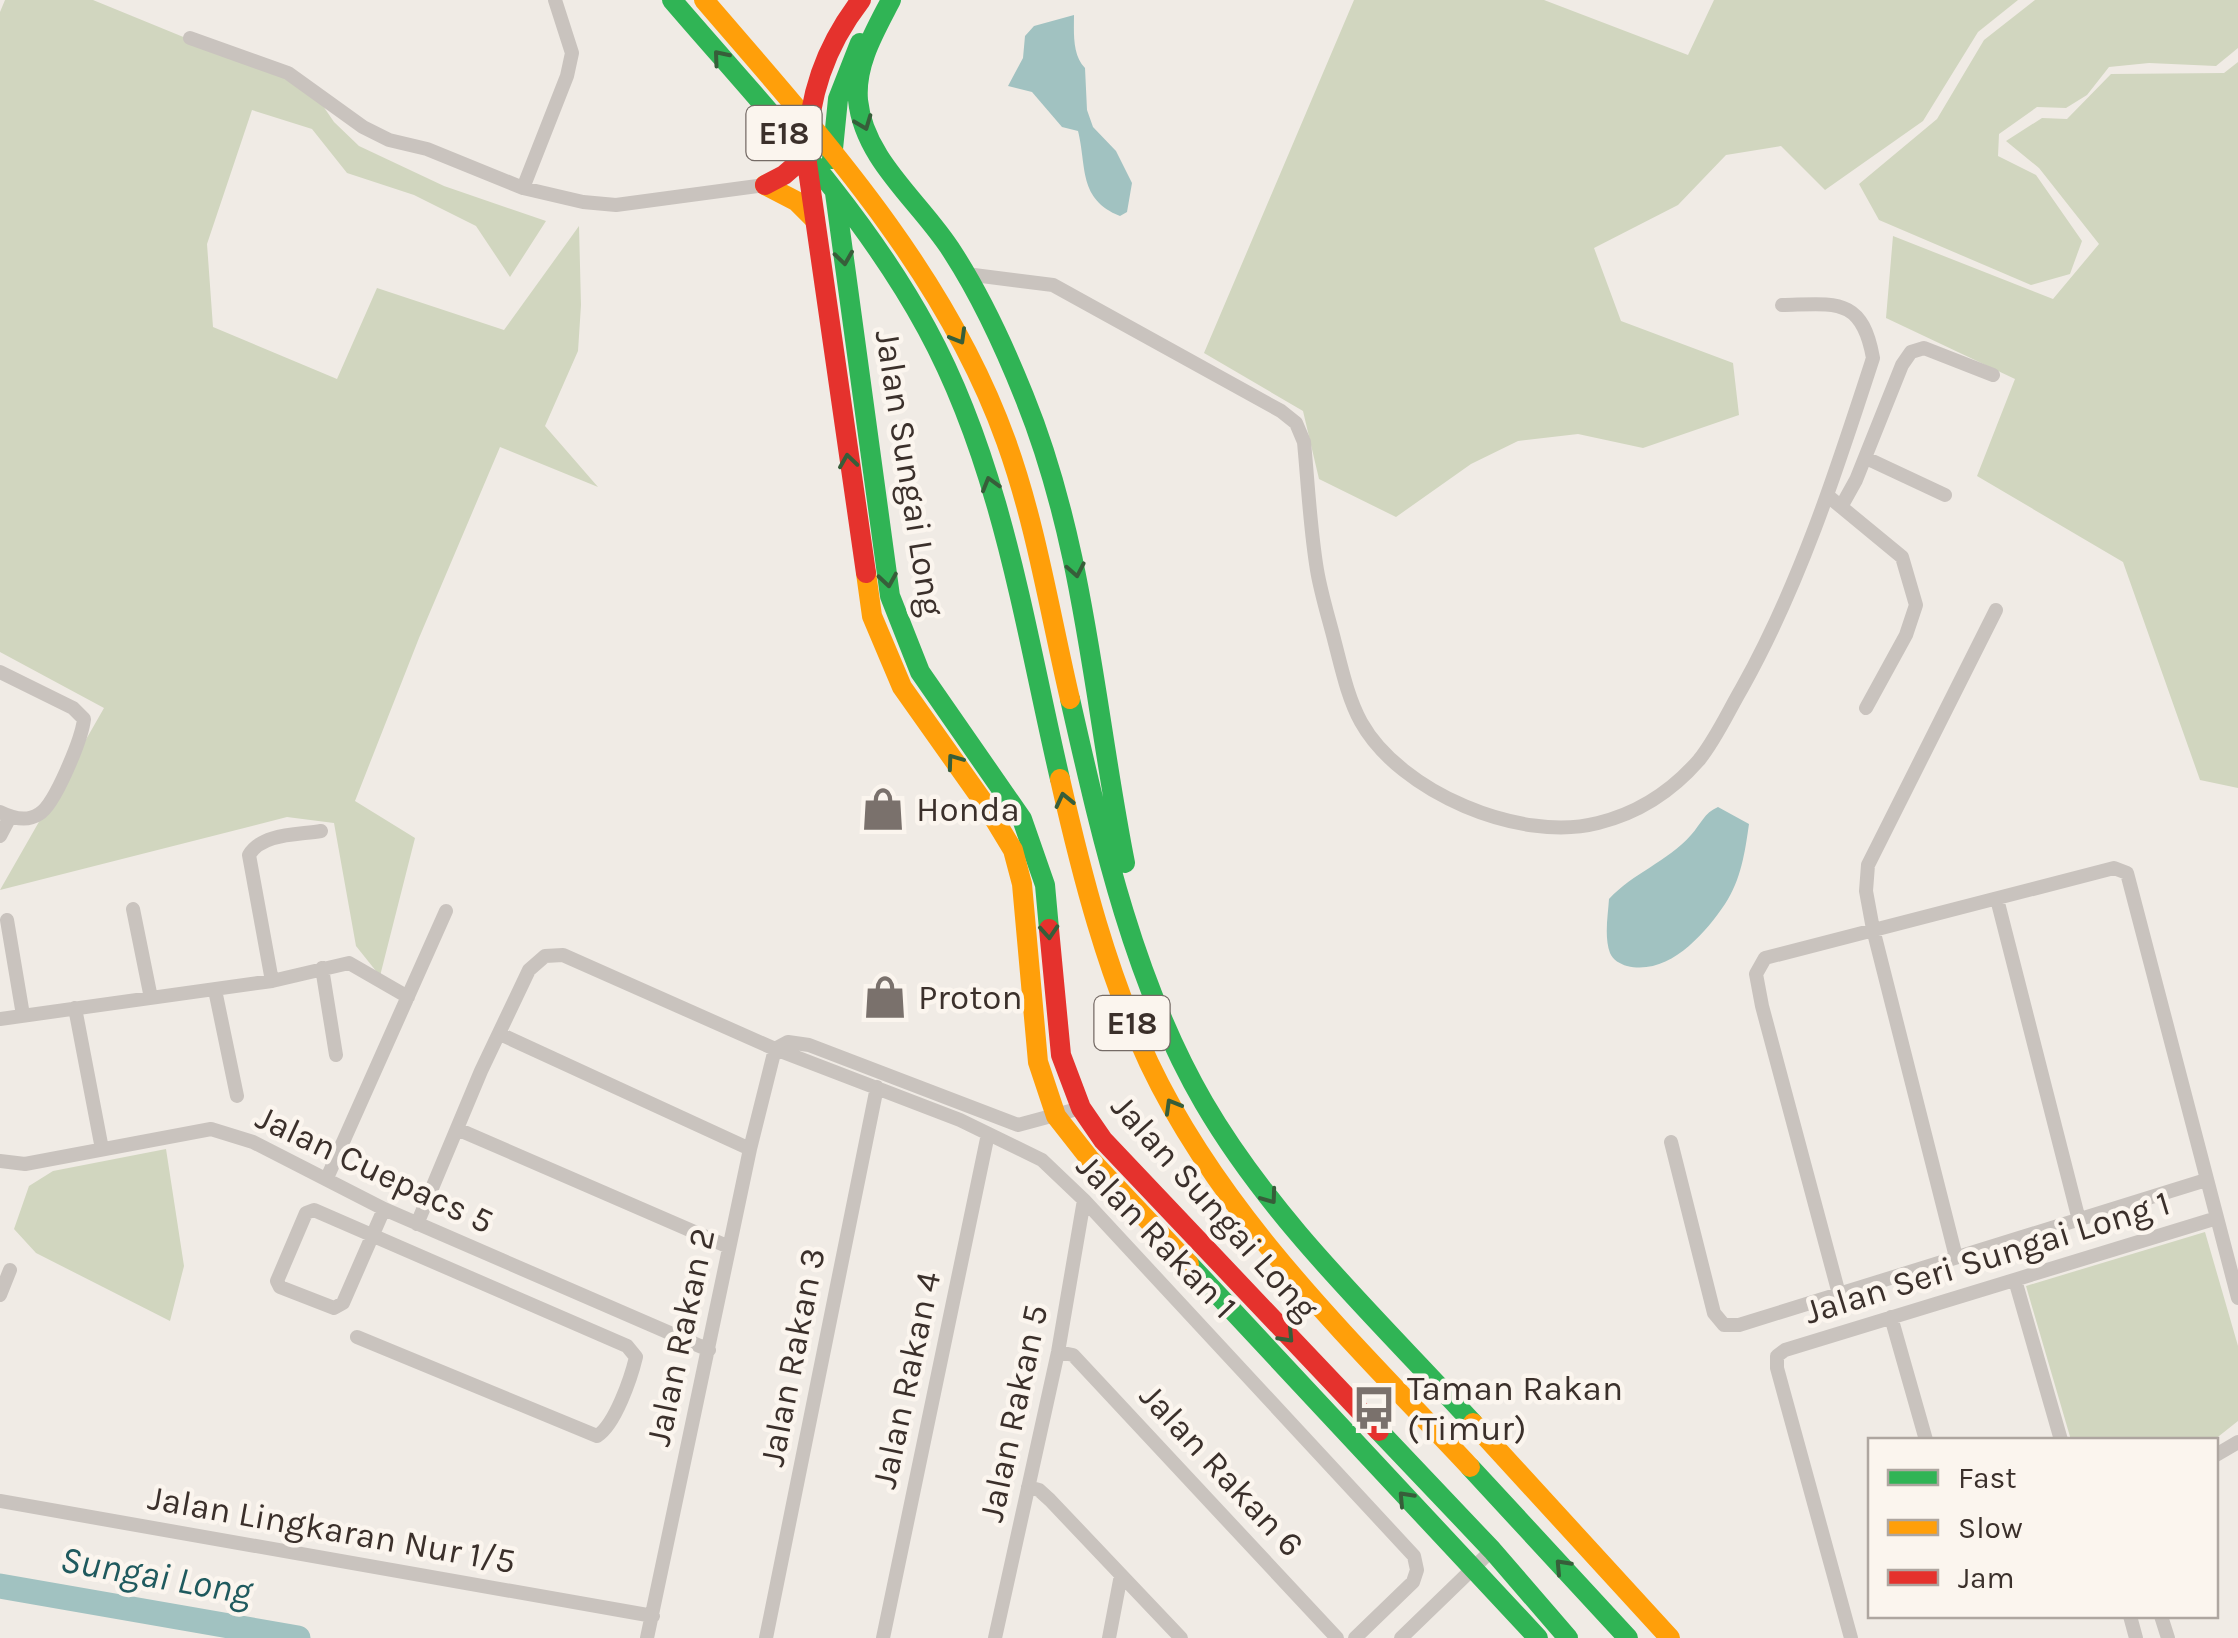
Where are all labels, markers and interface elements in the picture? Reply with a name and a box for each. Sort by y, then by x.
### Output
one-way arrow [714,51,732,69]
road number: E18 [746,106,822,160]
one-way arrow [852,114,873,131]
one-way arrow [832,249,853,266]
street label: Jalan Sungai Long [867,327,952,619]
one-way arrow [947,327,966,345]
one-way arrow [838,453,859,469]
one-way arrow [981,476,1002,493]
one-way arrow [1064,561,1085,578]
one-way arrow [876,571,897,588]
one-way arrow [949,754,966,772]
shop icon: Honda [859,785,907,833]
place label: Honda [916,789,1020,830]
one-way arrow [1055,792,1076,809]
one-way arrow [1038,925,1059,941]
shop icon: Proton [861,973,909,1021]
place label: Proton [918,977,1023,1018]
road number: E18 [1094,996,1170,1050]
street label: Jalan Sungai Long [1103,1086,1327,1329]
street label: Jalan Cuepacs 5 [250,1097,500,1242]
one-way arrow [1165,1099,1184,1117]
street label: Jalan Rakan 1 [1068,1146,1245,1327]
street label: Jalan Seri Sungai Long 1 [1799,1182,2175,1333]
one-way arrow [1258,1186,1276,1204]
street label: Jalan Rakan 2 [637,1225,724,1450]
street label: Jalan Rakan 3 [751,1244,834,1470]
street label: Jalan Rakan 4 [864,1268,949,1492]
street label: Jalan Rakan 5 [970,1301,1056,1525]
one-way arrow [1275,1324,1293,1342]
place label: Taman Rakan (Timur) [1407,1368,1623,1449]
street label: Jalan Rakan 6 [1131,1376,1312,1565]
bus stop icon: Taman Rakan (Timur) [1350,1384,1398,1432]
legend [1868,1438,2218,1618]
text: Fast [1958,1460,2017,1496]
street label: Jalan Lingkaran Nur 1/5 [145,1477,519,1582]
one-way arrow [1399,1491,1417,1510]
text: Slow [1958,1510,2023,1546]
water label: Sungai Long [57,1537,257,1615]
one-way arrow [1556,1560,1574,1578]
text: Jam [1958,1560,2015,1596]

